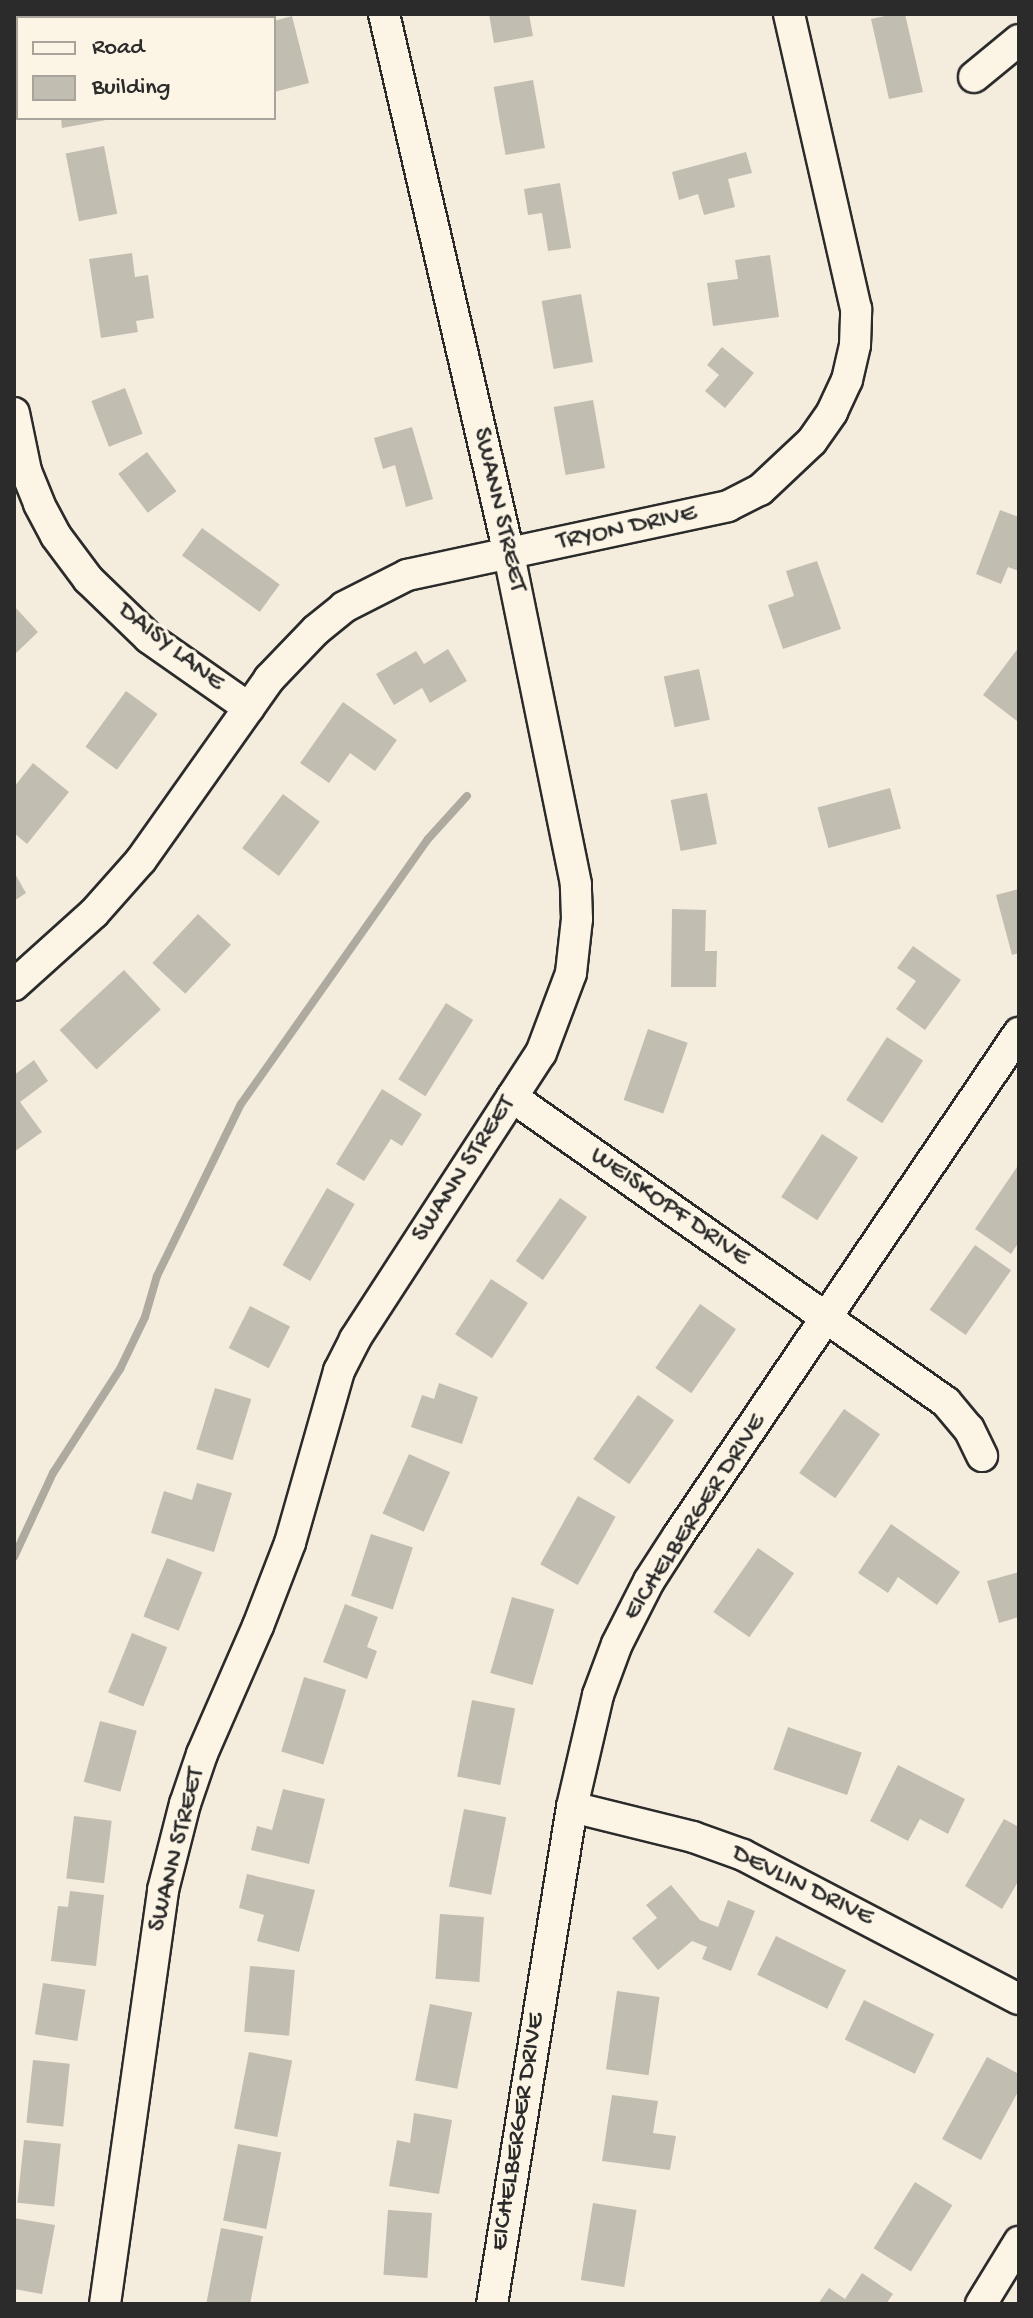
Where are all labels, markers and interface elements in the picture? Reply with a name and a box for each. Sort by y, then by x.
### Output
legend [16,16,276,120]
text: Road [92,34,144,63]
text: Building [92,74,170,103]
street label: SWANN STREET [464,425,532,595]
street label: TRYON DRIVE [554,499,700,559]
street label: DAISY LANE [110,597,230,699]
street label: SWANN STREET [406,1091,524,1249]
street label: WEISKOPF DRIVE [583,1141,755,1275]
street label: EICHELBERGER DRIVE [618,1409,774,1627]
street label: SWANN STREET [143,1765,213,1935]
street label: DEVLIN DRIVE [726,1839,878,1935]
street label: EICHELBERGER DRIVE [485,2011,553,2253]

